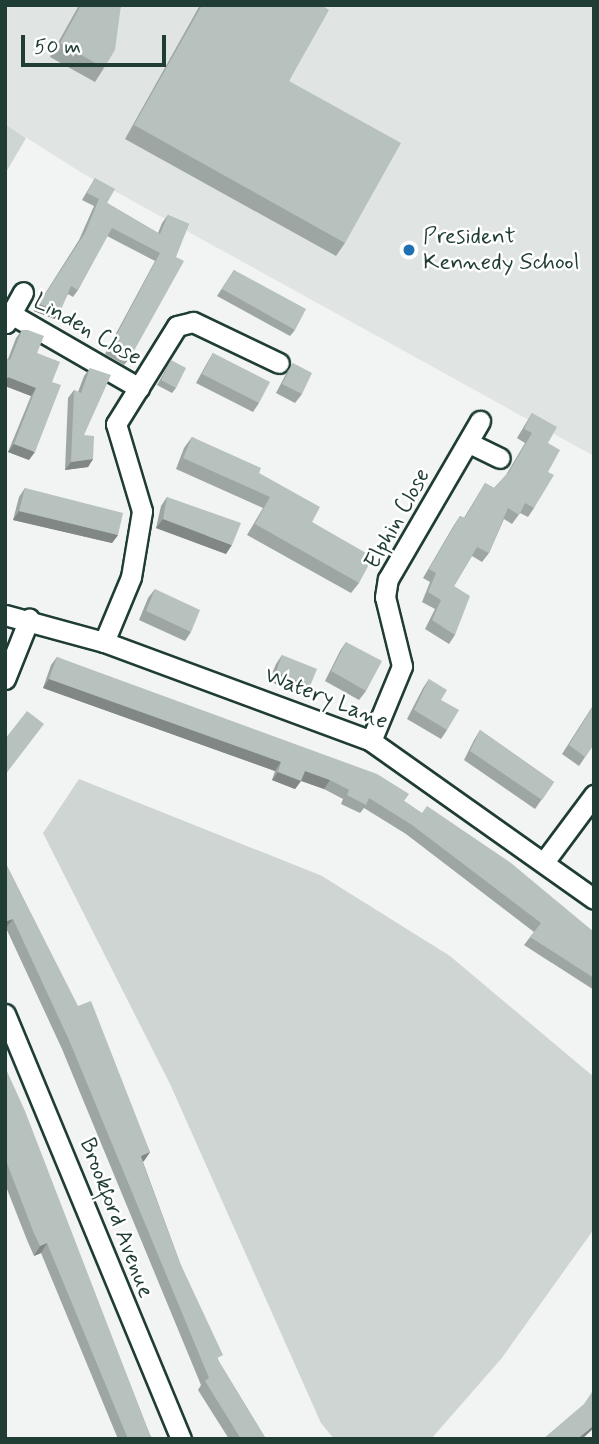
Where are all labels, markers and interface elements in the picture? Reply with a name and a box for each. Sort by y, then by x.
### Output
scale bar [24,21,170,65]
text: 50 m [34,33,81,61]
place label: President Kennedy School [423,223,579,277]
marker: President Kennedy School [401,242,417,258]
street label: Linden Close [27,287,147,373]
street label: Elphin Close [358,462,438,576]
street label: Watery Lane [262,662,390,736]
street label: Brookford Avenue [73,1133,159,1303]

